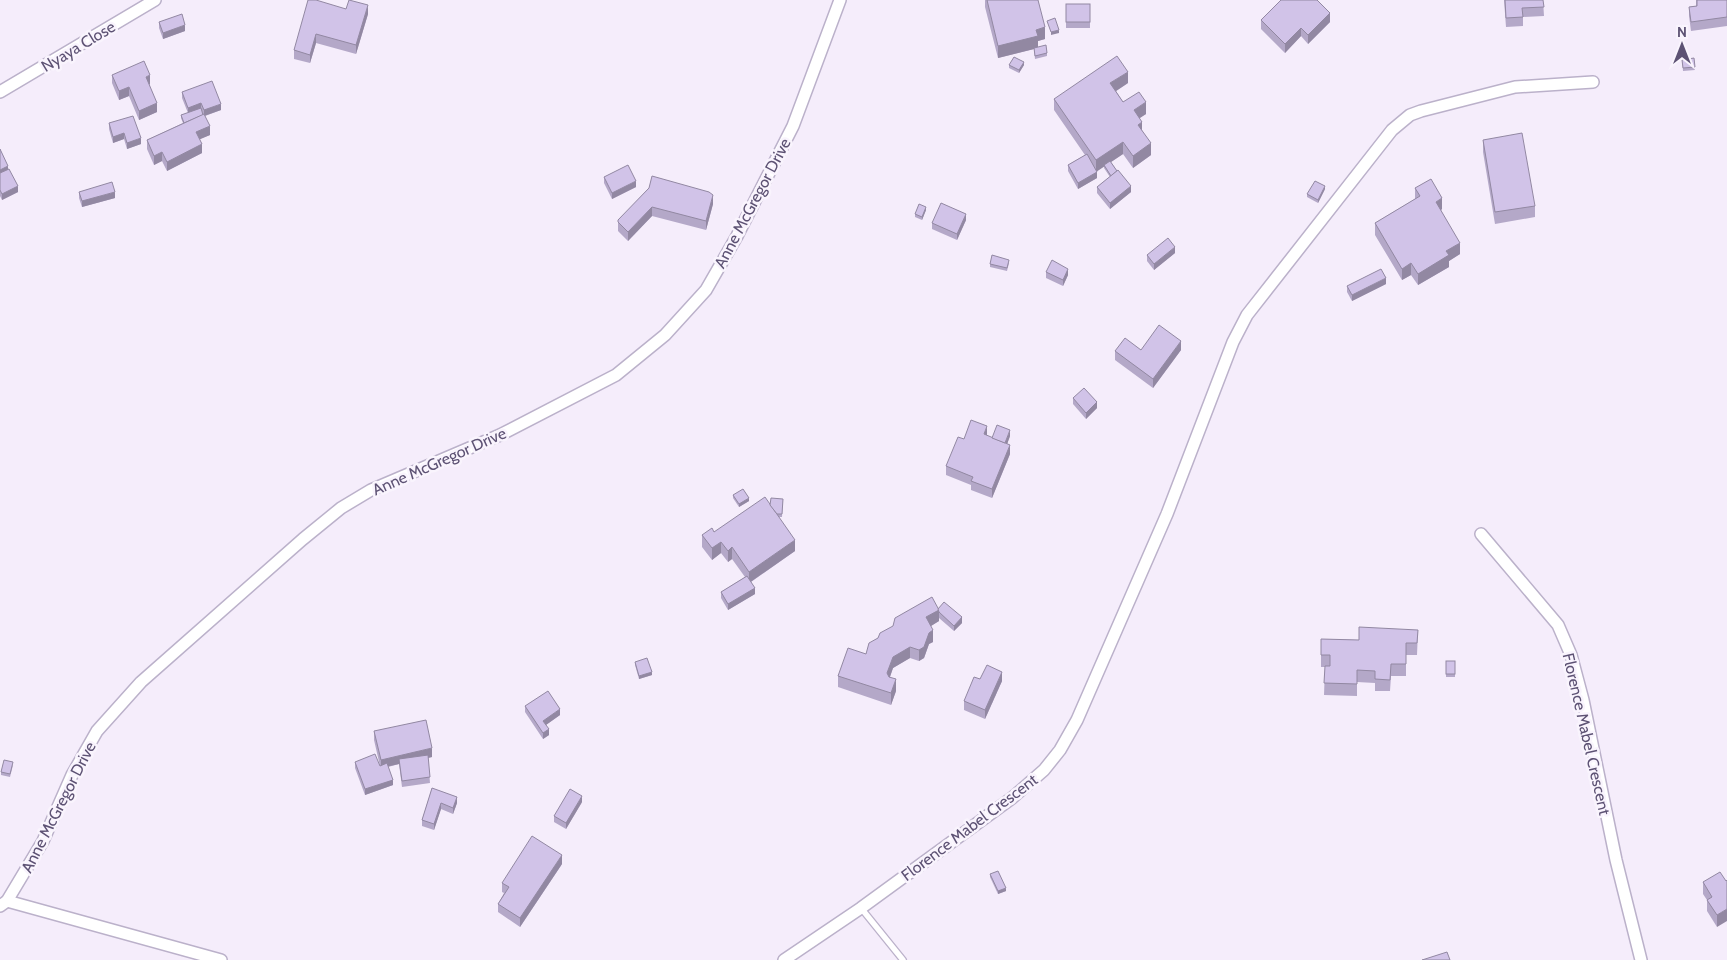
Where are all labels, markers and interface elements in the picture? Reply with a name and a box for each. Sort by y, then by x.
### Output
street label: Nyaya Close [38,17,119,76]
north arrow [1657,20,1707,70]
text: N [1677,23,1687,41]
street label: Anne McGregor Drive [710,135,795,271]
street label: Anne McGregor Drive [369,423,509,500]
street label: Florence Mabel Crescent [1559,651,1615,818]
street label: Anne McGregor Drive [17,739,100,876]
street label: Florence Mabel Crescent [897,770,1042,885]

